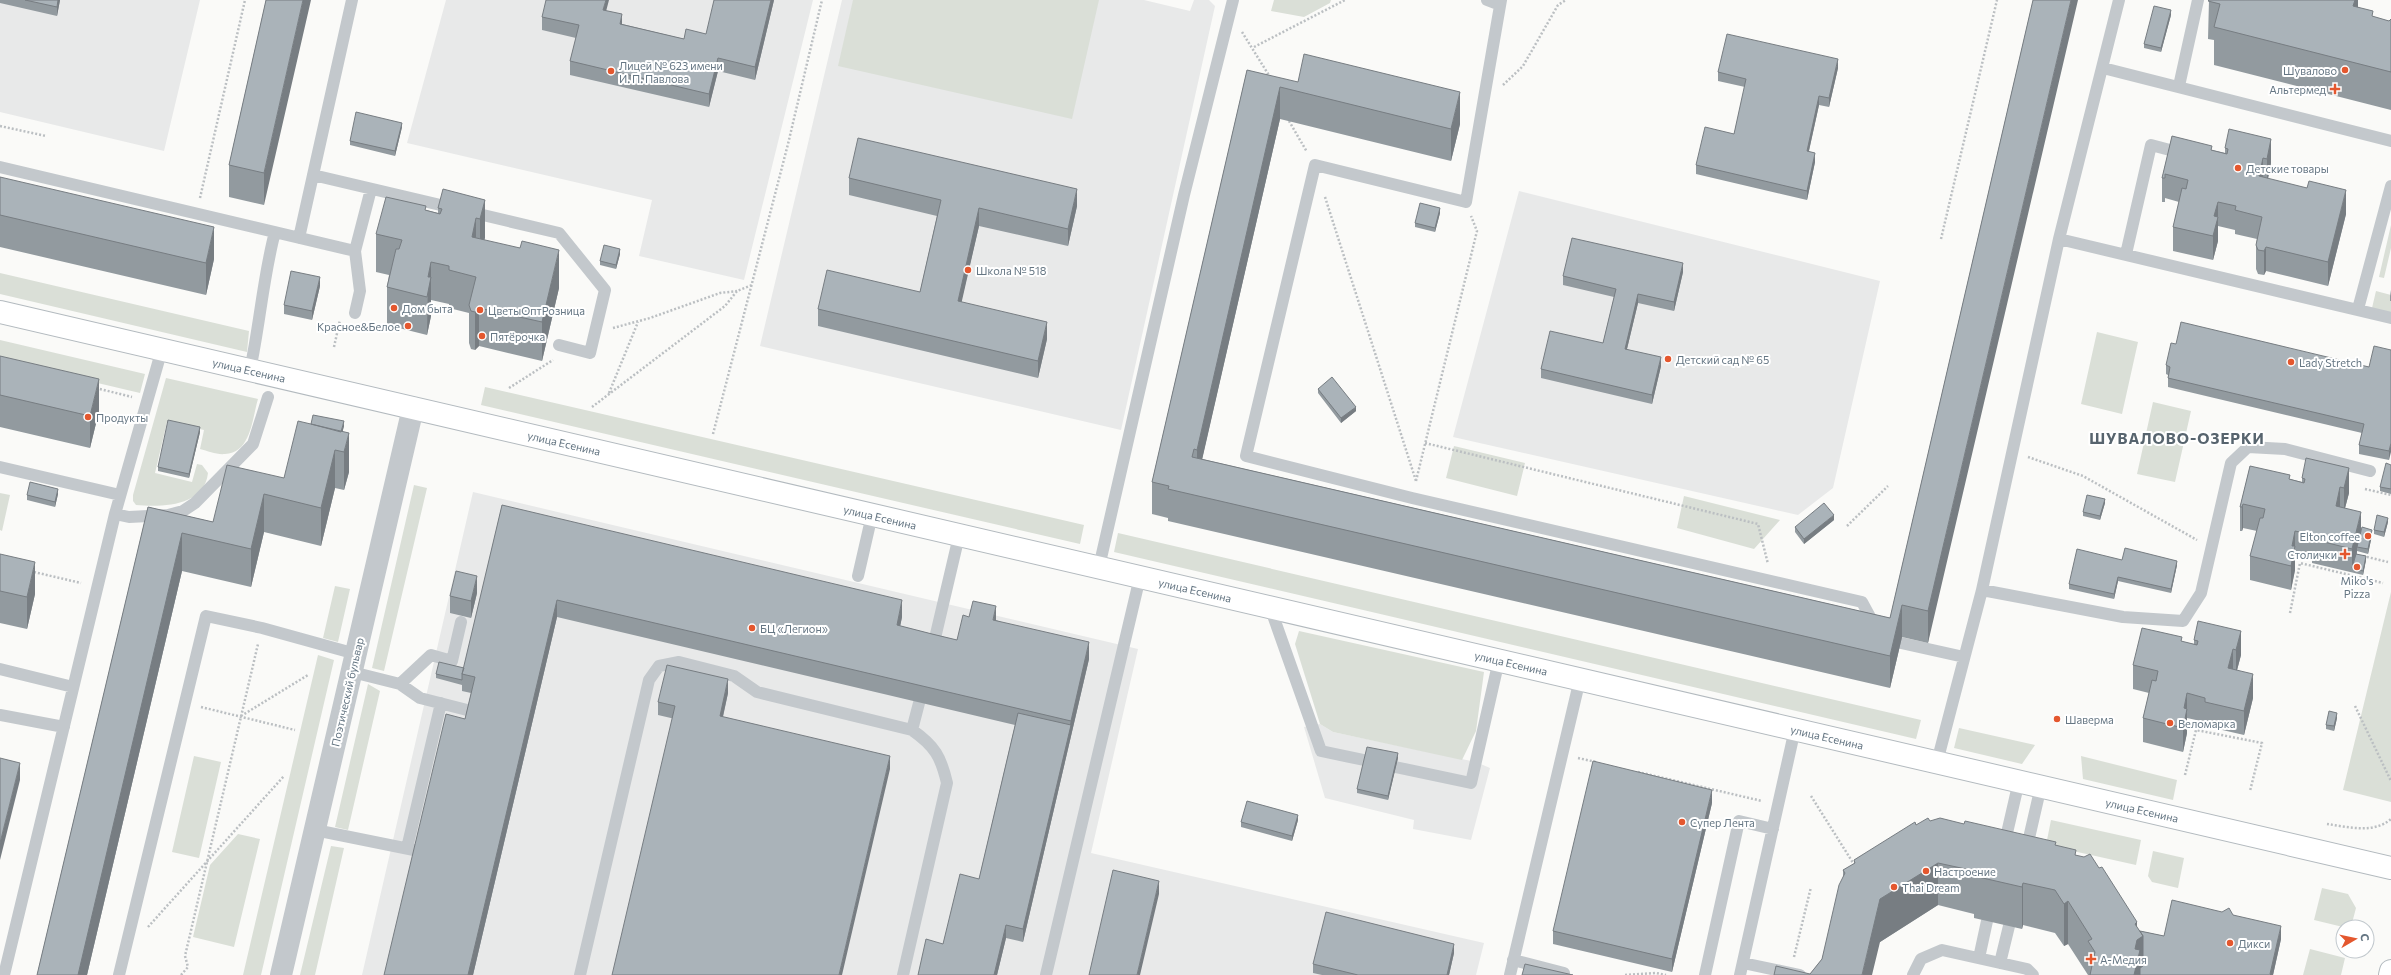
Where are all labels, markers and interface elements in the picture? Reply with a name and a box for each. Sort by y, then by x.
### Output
place label: Лицей № 623 имени И. П. Павлова [619,59,723,85]
place label: Шувалово [2283,64,2337,77]
marker: Шувалово [2340,65,2350,75]
marker: Лицей № 623 имени И. П. Павлова [606,66,616,76]
place label: Альтермед [2269,83,2327,96]
marker: Альтермед [2329,83,2341,95]
place label: Детские товары [2246,162,2329,175]
marker: Детские товары [2233,163,2243,173]
place label: Школа № 518 [976,264,1047,277]
marker: Школа № 518 [963,265,973,275]
place label: Дом быта [402,302,453,315]
marker: Дом быта [389,303,399,313]
place label: ЦветыОптРозница [488,304,585,317]
marker: ЦветыОптРозница [475,305,485,315]
place label: Красное&Белое [317,320,400,333]
marker: Красное&Белое [403,321,413,331]
place label: Пятёрочка [490,330,545,343]
marker: Пятёрочка [477,331,487,341]
place label: Детский сад № 65 [1676,353,1769,366]
marker: Детский сад № 65 [1663,354,1673,364]
street label: улица Есенина [211,355,287,385]
place label: Lady Stretch [2299,356,2362,369]
marker: Lady Stretch [2286,357,2296,367]
place label: Продукты [96,411,148,424]
marker: Продукты [83,412,93,422]
street label: улица Есенина [526,428,602,458]
district label: ШУВАЛОВО-ОЗЕРКИ [2089,429,2265,447]
street label: улица Есенина [842,502,918,532]
place label: Elton coffee [2300,530,2360,543]
marker: Elton coffee [2363,531,2373,541]
place label: Столички [2287,548,2337,561]
marker: Столички [2340,549,2350,559]
marker: Miko's Pizza [2352,562,2362,572]
place label: Miko's Pizza [2341,574,2373,600]
street label: улица Есенина [1157,575,1233,605]
place label: БЦ «Легион» [760,622,828,635]
marker: БЦ «Легион» [747,623,757,633]
street label: Поэтический бульвар [328,636,366,748]
street label: улица Есенина [1473,648,1549,678]
place label: Шаверма [2065,713,2114,726]
marker: Шаверма [2052,714,2062,724]
place label: Веломарка [2178,717,2235,730]
marker: Веломарка [2165,718,2175,728]
street label: улица Есенина [1789,722,1865,752]
street label: улица Есенина [2104,795,2180,825]
place label: Супер Лента [1690,816,1755,829]
marker: Супер Лента [1677,817,1687,827]
place label: Настроение [1934,865,1996,878]
marker: Настроение [1921,866,1931,876]
place label: Thai Dream [1902,881,1960,894]
marker: Thai Dream [1889,882,1899,892]
north arrow [2335,919,2375,959]
text: С [2358,933,2372,943]
place label: Дикси [2238,937,2270,950]
marker: Дикси [2225,938,2235,948]
marker: А-Медия [2085,953,2097,965]
place label: А-Медия [2100,953,2147,966]

